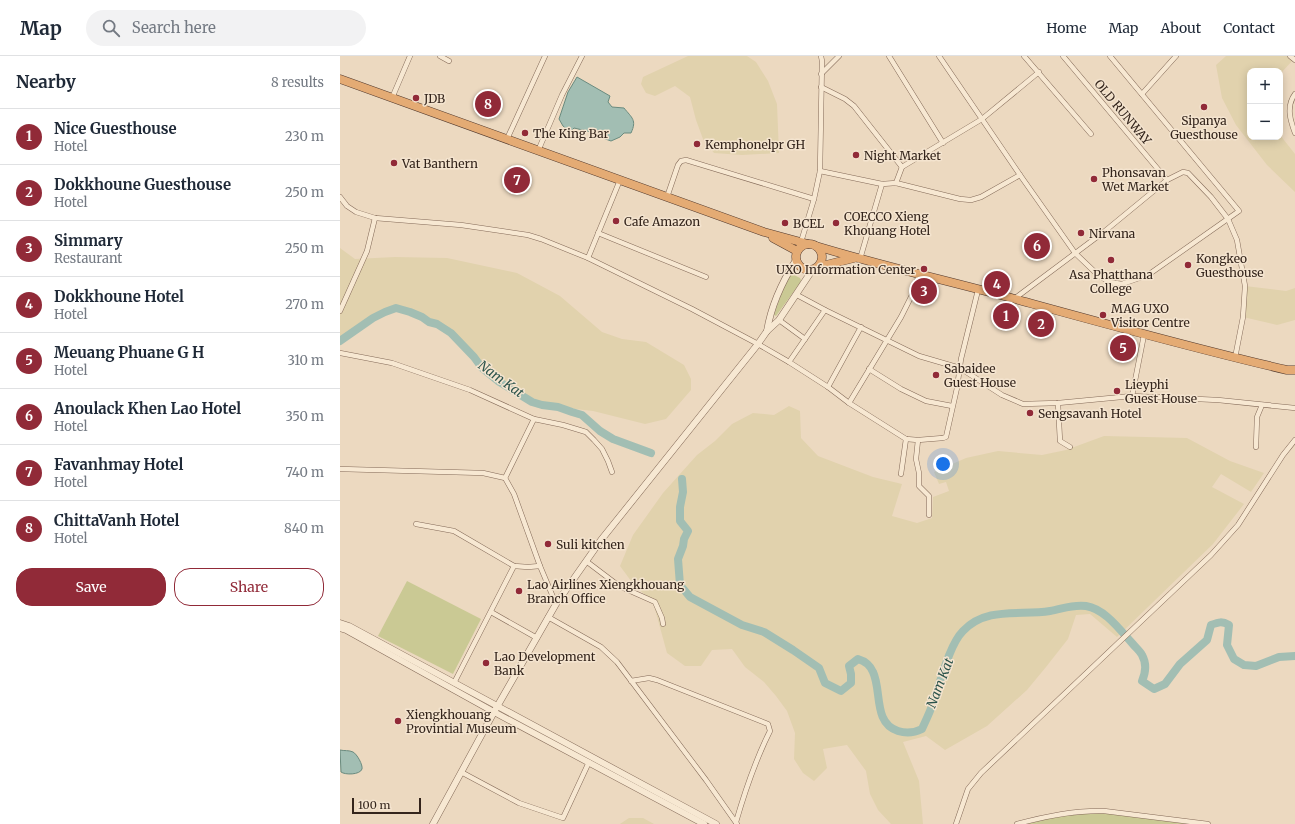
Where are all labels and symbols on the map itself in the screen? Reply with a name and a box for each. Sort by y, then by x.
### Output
street label: OLD RUNWAY [1091,76,1155,148]
pin: 8 [475,89,501,119]
place label: JDB [423,91,445,106]
marker: JDB [411,93,421,103]
marker: Sipanya Guesthouse [1199,102,1209,112]
place label: Sipanya Guesthouse [1170,113,1238,142]
place label: The King Bar [533,126,610,141]
marker: The King Bar [520,128,530,138]
place label: Kemphonelpr GH [705,137,805,152]
marker: Kemphonelpr GH [692,139,702,149]
place label: Night Market [864,148,941,163]
marker: Night Market [851,150,861,160]
place label: Vat Banthern [401,156,478,171]
marker: Vat Banthern [389,158,399,168]
pin: 7 [504,165,530,195]
place label: Phonsavan Wet Market [1101,165,1169,194]
marker: Phonsavan Wet Market [1089,174,1099,184]
place label: COECCO Xieng Khouang Hotel [844,209,931,238]
place label: Cafe Amazon [624,214,700,229]
marker: Cafe Amazon [611,216,621,226]
place label: BCEL [793,216,825,231]
marker: BCEL [780,218,790,228]
marker: COECCO Xieng Khouang Hotel [831,218,841,228]
place label: Nirvana [1089,226,1136,241]
marker: Nirvana [1076,228,1086,238]
pin: 6 [1024,231,1050,261]
place label: Kongkeo Guesthouse [1196,251,1264,280]
marker: Asa Phatthana College [1106,255,1116,265]
marker: Kongkeo Guesthouse [1183,260,1193,270]
place label: UXO Information Center [776,262,917,277]
marker: UXO Information Center [919,264,929,274]
place label: Asa Phatthana College [1068,267,1153,296]
pin: 4 [984,269,1010,299]
pin: 3 [911,276,937,306]
pin: 1 [993,301,1019,331]
place label: MAG UXO Visitor Centre [1110,301,1190,330]
pin: 2 [1028,309,1054,339]
marker: MAG UXO Visitor Centre [1098,310,1108,320]
pin: 5 [1110,333,1136,363]
water label: Nam Kat [475,357,527,401]
place label: Sabaidee Guest House [944,361,1016,390]
marker: Sabaidee Guest House [931,370,941,380]
place label: Lieyphi Guest House [1125,377,1197,406]
marker: Lieyphi Guest House [1112,386,1122,396]
place label: Sengsavanh Hotel [1038,406,1142,421]
marker: Sengsavanh Hotel [1025,408,1035,418]
your location [933,454,953,474]
place label: Suli kitchen [556,537,625,552]
marker: Suli kitchen [543,539,553,549]
place label: Lao Airlines Xiengkhouang Branch Office [527,577,685,606]
marker: Lao Airlines Xiengkhouang Branch Office [514,586,524,596]
place label: Lao Development Bank [494,649,596,678]
water label: Nam Kat [923,655,957,710]
marker: Lao Development Bank [481,658,491,668]
place label: Xiengkhouang Provintial Museum [406,707,517,736]
marker: Xiengkhouang Provintial Museum [393,716,403,726]
scale bar [352,796,421,815]

